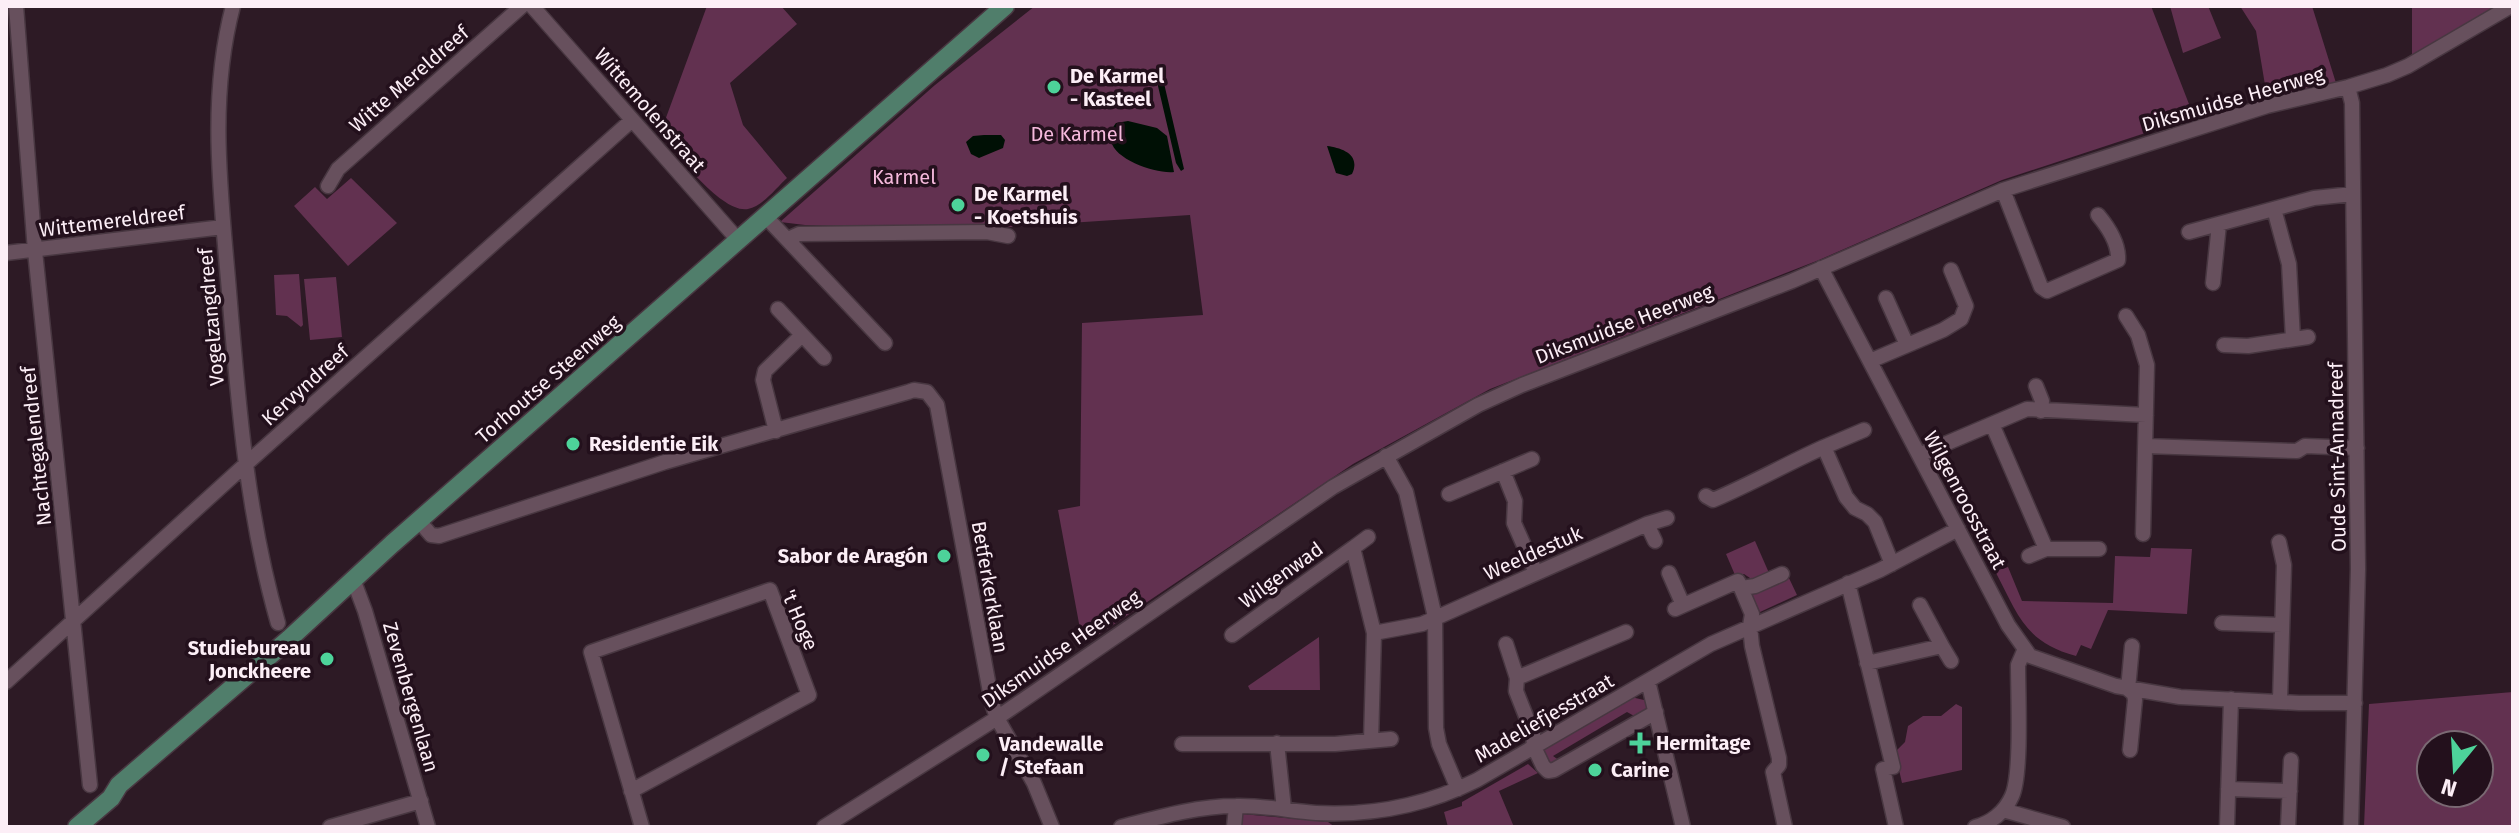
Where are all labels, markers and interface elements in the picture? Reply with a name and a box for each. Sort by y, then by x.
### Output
street label: Witte Mereldreef [344,20,475,137]
street label: Wittemolenstraat [589,43,711,178]
street label: Diksmuidse Heerweg [2139,61,2328,137]
place label: De Karmel - Kasteel [1070,64,1164,111]
marker: De Karmel - Kasteel [1045,78,1063,96]
park label: De Karmel [1030,122,1124,146]
park label: Karmel [872,165,936,189]
place label: De Karmel - Koetshuis [974,182,1078,229]
marker: De Karmel - Koetshuis [949,196,967,214]
street label: Wittemereldreef [38,200,188,242]
street label: Vogelzangdreef [193,246,229,387]
street label: Diksmuidse Heerweg [1532,279,1717,369]
street label: Torhoutse Steenweg [471,309,626,448]
street label: Kervyndreef [256,339,355,430]
street label: Oude Sint-Annadreef [2323,361,2351,552]
street label: Nachtegalendreef [16,364,56,527]
street label: Wilgenroosstraat [1919,427,2012,574]
place label: Residentie Eik [589,432,719,456]
marker: Residentie Eik [564,435,582,453]
street label: Betferkerklaan [967,519,1013,655]
street label: Weeldestuk [1480,520,1587,585]
street label: Wilgenwad [1234,537,1328,613]
place label: Sabor de Aragón [778,544,928,568]
marker: Sabor de Aragón [935,547,953,565]
street label: Diksmuidse Heerweg [977,585,1146,713]
street label: 't Hoge [777,586,823,654]
street label: Zevenbergenlaan [378,619,444,775]
place label: Studiebureau Jonckheere [188,636,311,683]
marker: Studiebureau Jonckheere [318,650,336,668]
street label: Madeliefjesstraat [1470,668,1618,768]
north arrow [2415,729,2495,809]
place label: Hermitage [1656,731,1751,755]
place label: Vandewalle / Stefaan [998,732,1103,779]
marker: Hermitage [1631,734,1649,752]
marker: Vandewalle / Stefaan [974,746,992,764]
place label: Carine [1611,758,1670,782]
marker: Carine [1586,761,1604,779]
text: N [2438,772,2460,803]

